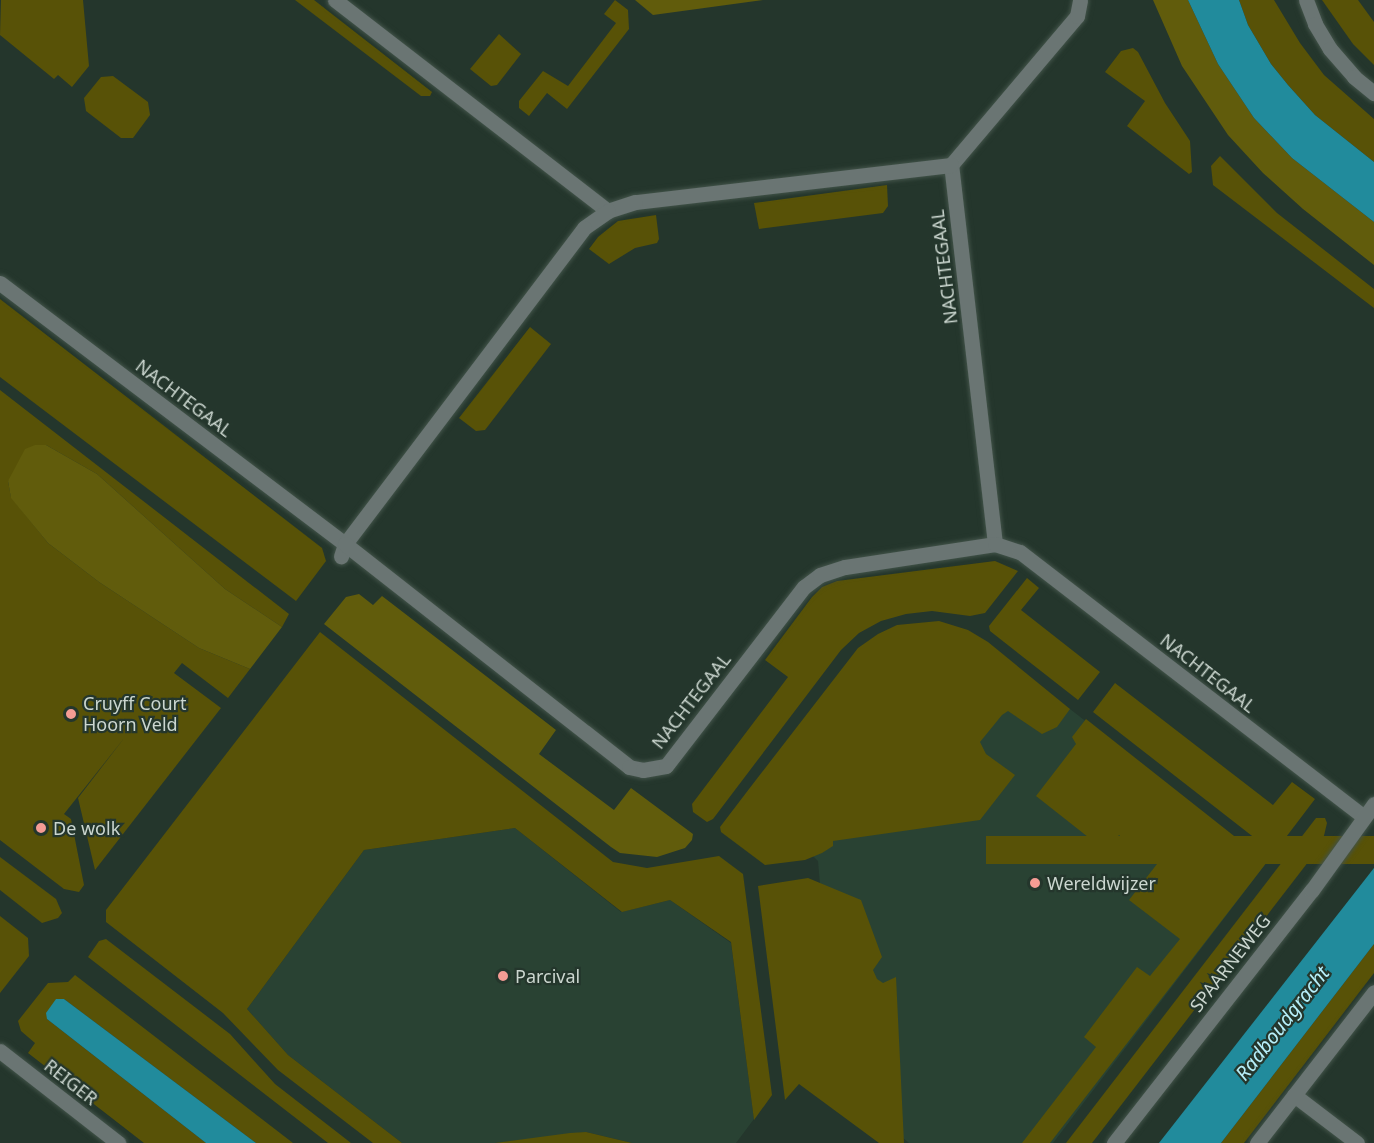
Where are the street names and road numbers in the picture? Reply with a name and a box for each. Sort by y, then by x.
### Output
street label: NACHTEGAAL [926,209,962,325]
street label: NACHTEGAAL [132,355,236,441]
street label: NACHTEGAAL [1156,629,1260,717]
street label: NACHTEGAAL [647,649,735,753]
street label: SPAARNEWEG [1185,910,1275,1016]
street label: REIGER [40,1055,102,1109]

